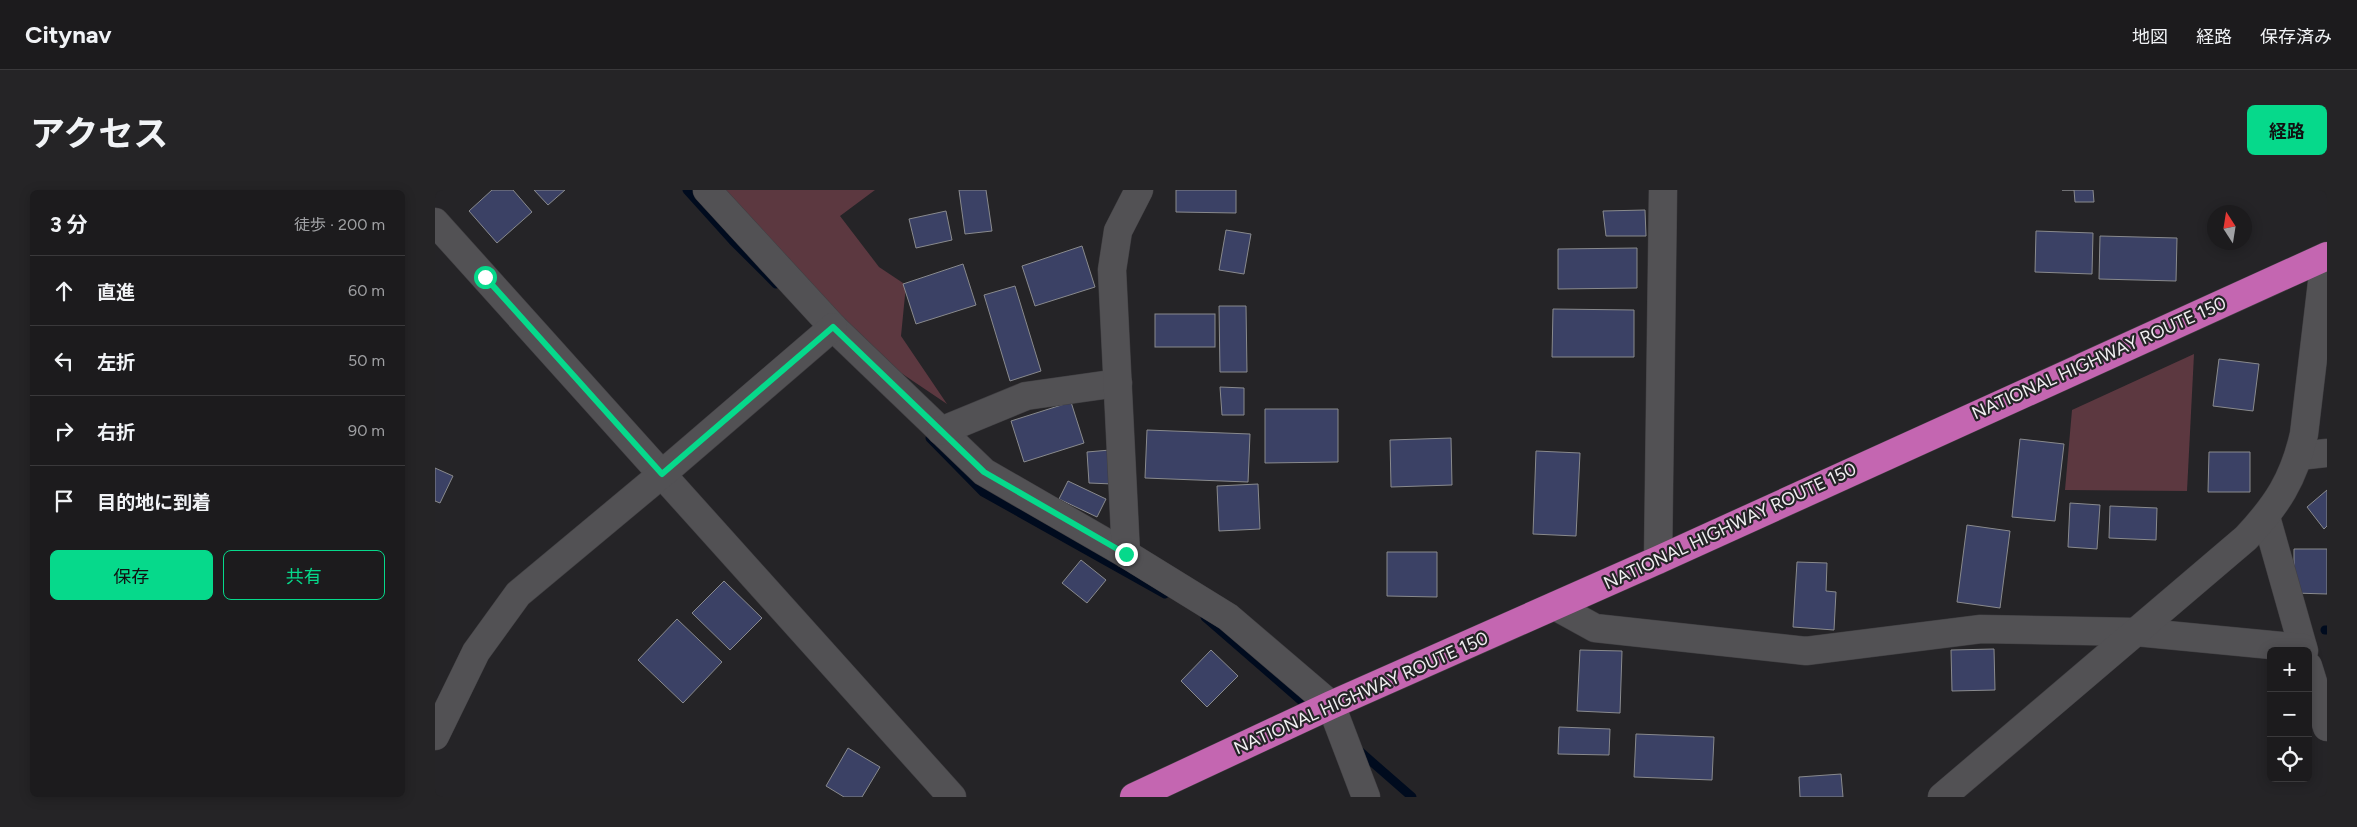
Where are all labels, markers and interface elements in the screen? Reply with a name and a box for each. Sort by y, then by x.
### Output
text: Citynav [25,20,112,49]
text: 地図 [2132,26,2168,48]
text: 経路 [2196,26,2232,48]
text: 保存済み [2260,26,2332,48]
button: 経路 [2247,105,2327,155]
text: アクセス [30,113,168,155]
north arrow [2207,205,2252,250]
text: 3 分 [50,212,88,237]
text: 徒歩 · 200 m [294,215,385,234]
route start [474,266,497,289]
icon: ahead [50,277,78,305]
text: 直進 [97,281,135,304]
text: 60 m [348,281,385,300]
street label: NATIONAL HIGHWAY ROUTE 150 [1968,292,2230,424]
icon: left [50,347,78,375]
text: 左折 [97,351,135,374]
text: 50 m [348,351,385,370]
icon: right [50,417,78,445]
text: 右折 [97,421,135,444]
text: 90 m [348,421,385,440]
street label: NATIONAL HIGHWAY ROUTE 150 [1600,458,1860,594]
icon: arrive [50,487,78,515]
text: 目的地に到着 [97,491,211,514]
route end [1115,543,1138,566]
button: 保存 [50,550,213,600]
button: 共有 [223,550,385,600]
street label: NATIONAL HIGHWAY ROUTE 150 [1230,627,1492,759]
map controls [2267,647,2312,782]
button: + [2267,647,2312,692]
button: − [2267,692,2312,737]
button: locate [2267,737,2312,782]

